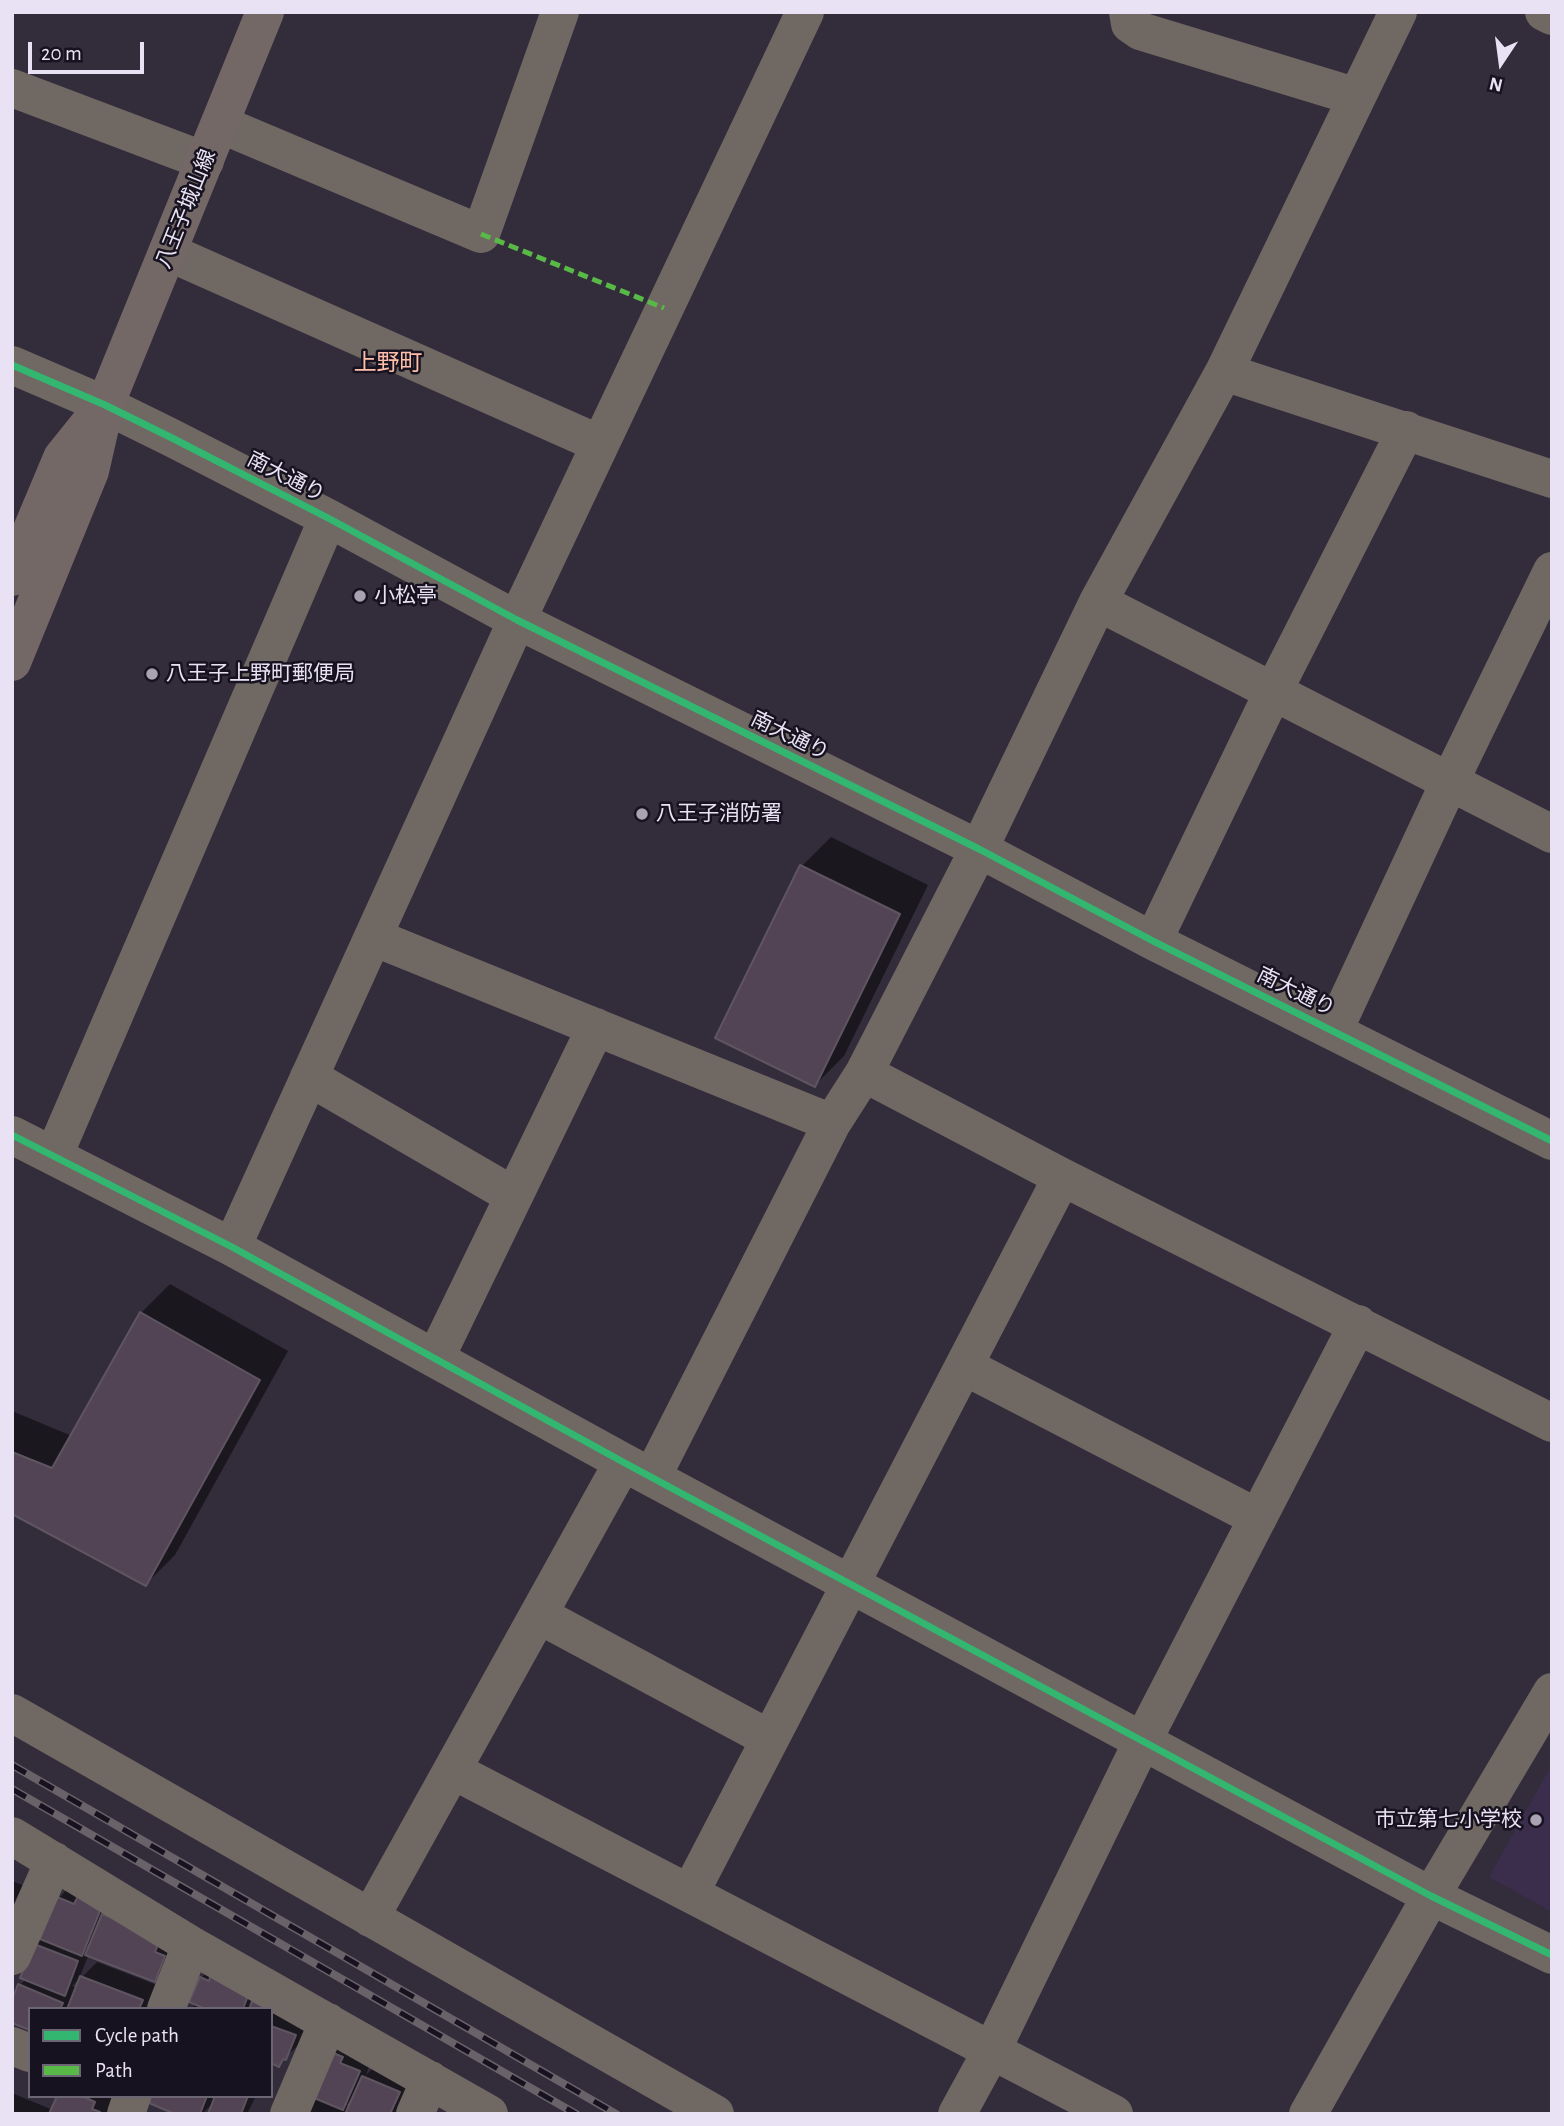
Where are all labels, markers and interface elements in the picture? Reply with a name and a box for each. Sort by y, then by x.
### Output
scale bar [32,28,147,72]
north arrow [1466,28,1536,98]
text: 20 m [41,43,82,64]
text: N [1488,73,1505,95]
street label: 八王子城山線 [151,146,221,272]
district label: 上野町 [354,349,422,377]
street label: 南大通り [243,447,329,507]
place label: 小松亭 [374,583,437,609]
marker: 小松亭 [352,588,368,604]
place label: 八王子上野町郵便局 [166,661,355,687]
marker: 八王子上野町郵便局 [144,666,160,682]
street label: 南大通り [747,706,833,766]
place label: 八王子消防署 [656,801,782,827]
marker: 八王子消防署 [634,806,650,822]
street label: 南大通り [1253,962,1339,1022]
place label: 市立第七小学校 [1375,1807,1522,1833]
marker: 市立第七小学校 [1528,1812,1544,1828]
legend [28,2007,273,2098]
text: Cycle path [95,2025,179,2046]
text: Path [95,2060,133,2081]

